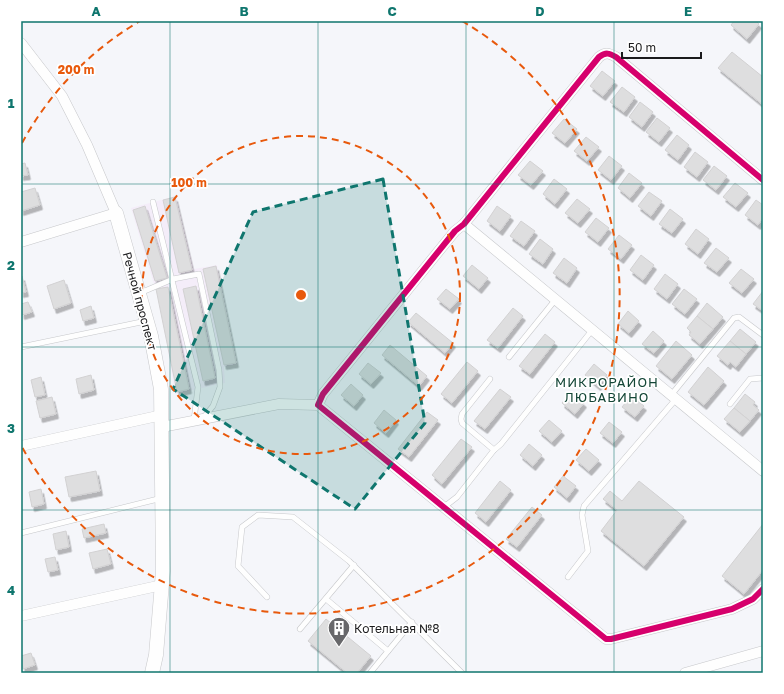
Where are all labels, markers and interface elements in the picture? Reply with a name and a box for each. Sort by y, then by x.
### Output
text: A [91,3,101,19]
text: B [239,3,249,19]
text: C [387,3,397,19]
text: D [535,3,545,19]
text: E [684,3,692,19]
scale bar [622,34,701,60]
text: 50 m [628,40,656,55]
text: 200 m [58,62,94,77]
text: 1 [8,95,15,111]
text: 100 m [171,175,207,190]
street label: Речной проспект [120,250,160,352]
text: 2 [7,257,15,273]
centre of rings [294,288,308,302]
district label: МИКРОРАЙОН ЛЮБАВИНО [555,374,659,405]
text: 3 [7,420,15,436]
text: 4 [7,582,15,598]
building icon: Котельная №8 [326,615,352,648]
place label: Котельная №8 [354,621,440,636]

